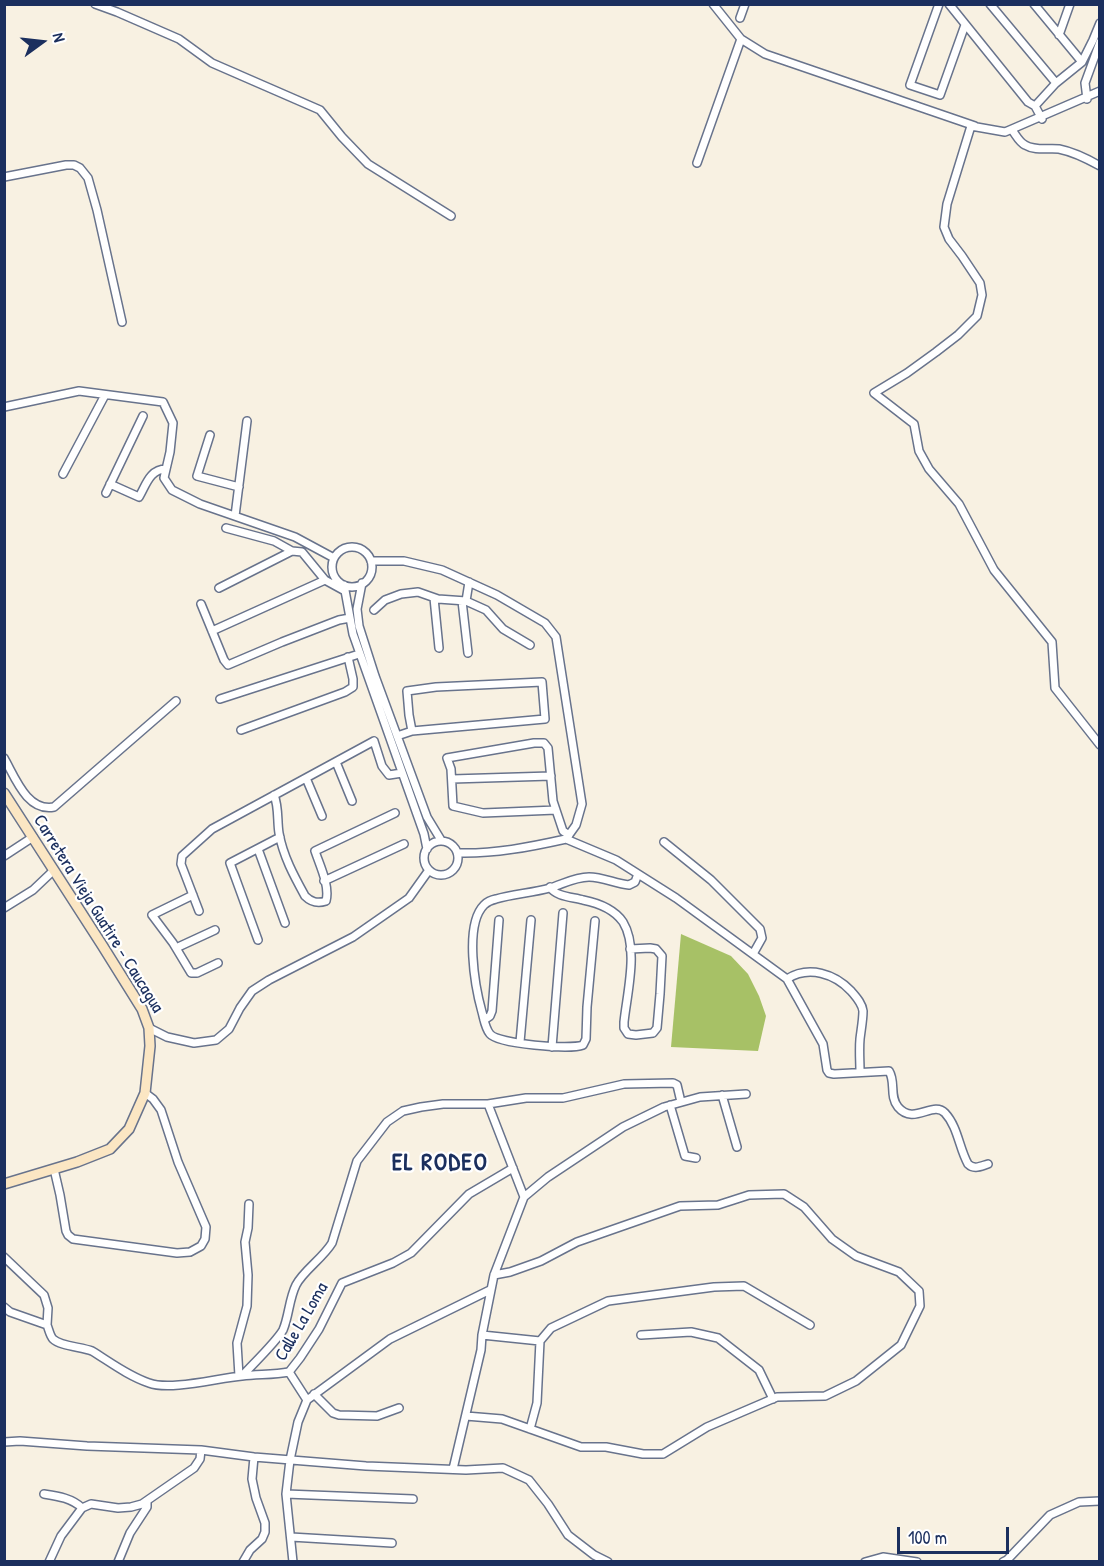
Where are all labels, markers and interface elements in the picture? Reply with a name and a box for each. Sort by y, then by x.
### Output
north arrow [12,12,72,72]
text: N [48,30,71,44]
street label: Carretera Vieja Guatire - Caucagua [28,811,168,1017]
district label: EL RODEO [392,1150,488,1178]
street label: Calle La Loma [271,1279,333,1365]
scale bar [900,1515,1012,1553]
text: 100 m [908,1525,947,1550]

